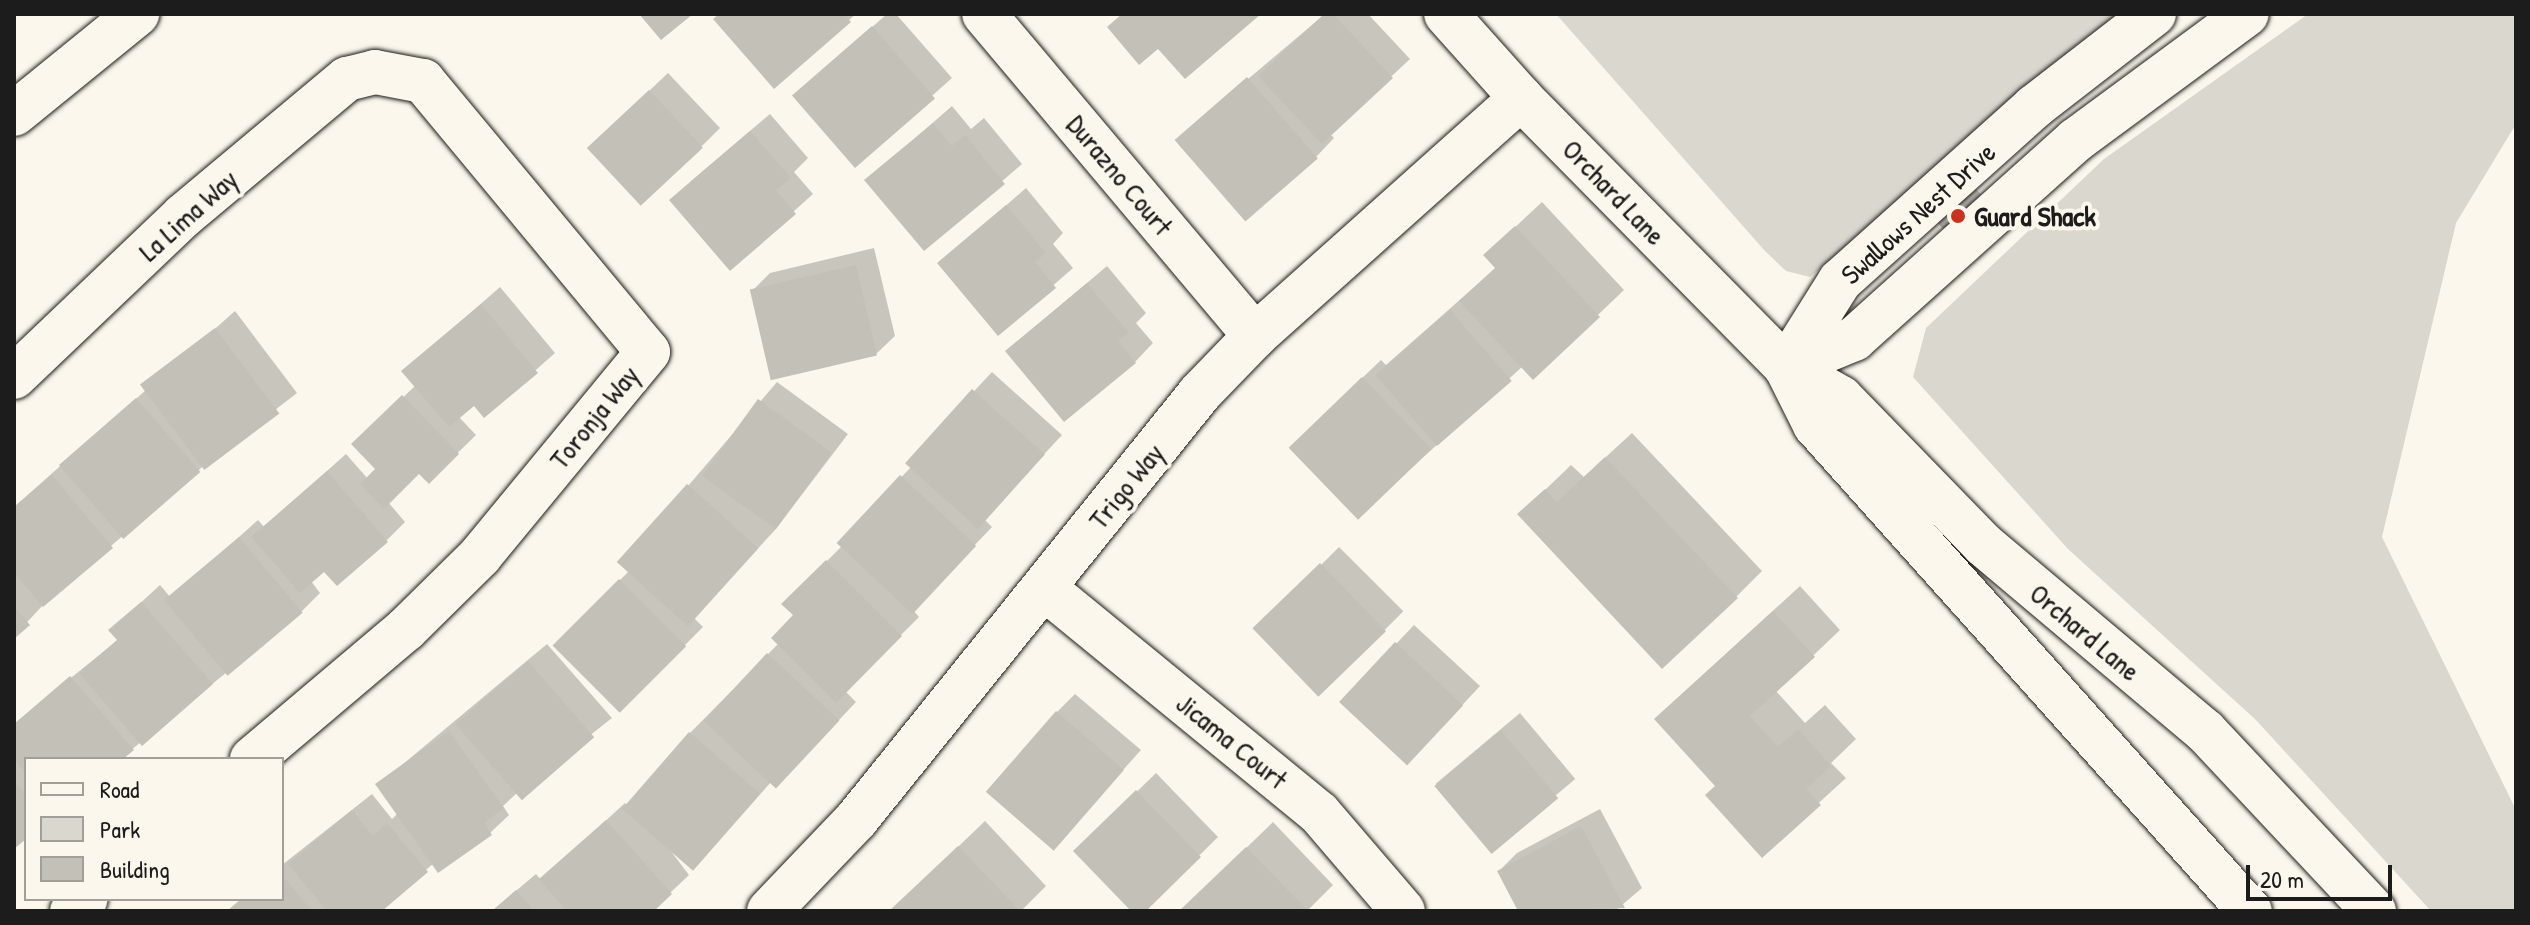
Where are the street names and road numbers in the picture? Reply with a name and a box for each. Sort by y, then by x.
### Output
street label: Durazno Court [1060,108,1180,242]
street label: Orchard Lane [1556,132,1672,252]
street label: Swallows Nest Drive [1834,135,2002,291]
street label: La Lima Way [132,162,244,268]
street label: Toronja Way [542,359,646,475]
street label: Trigo Way [1081,436,1171,536]
street label: Orchard Lane [2023,576,2147,688]
street label: Jicama Court [1170,686,1294,796]

